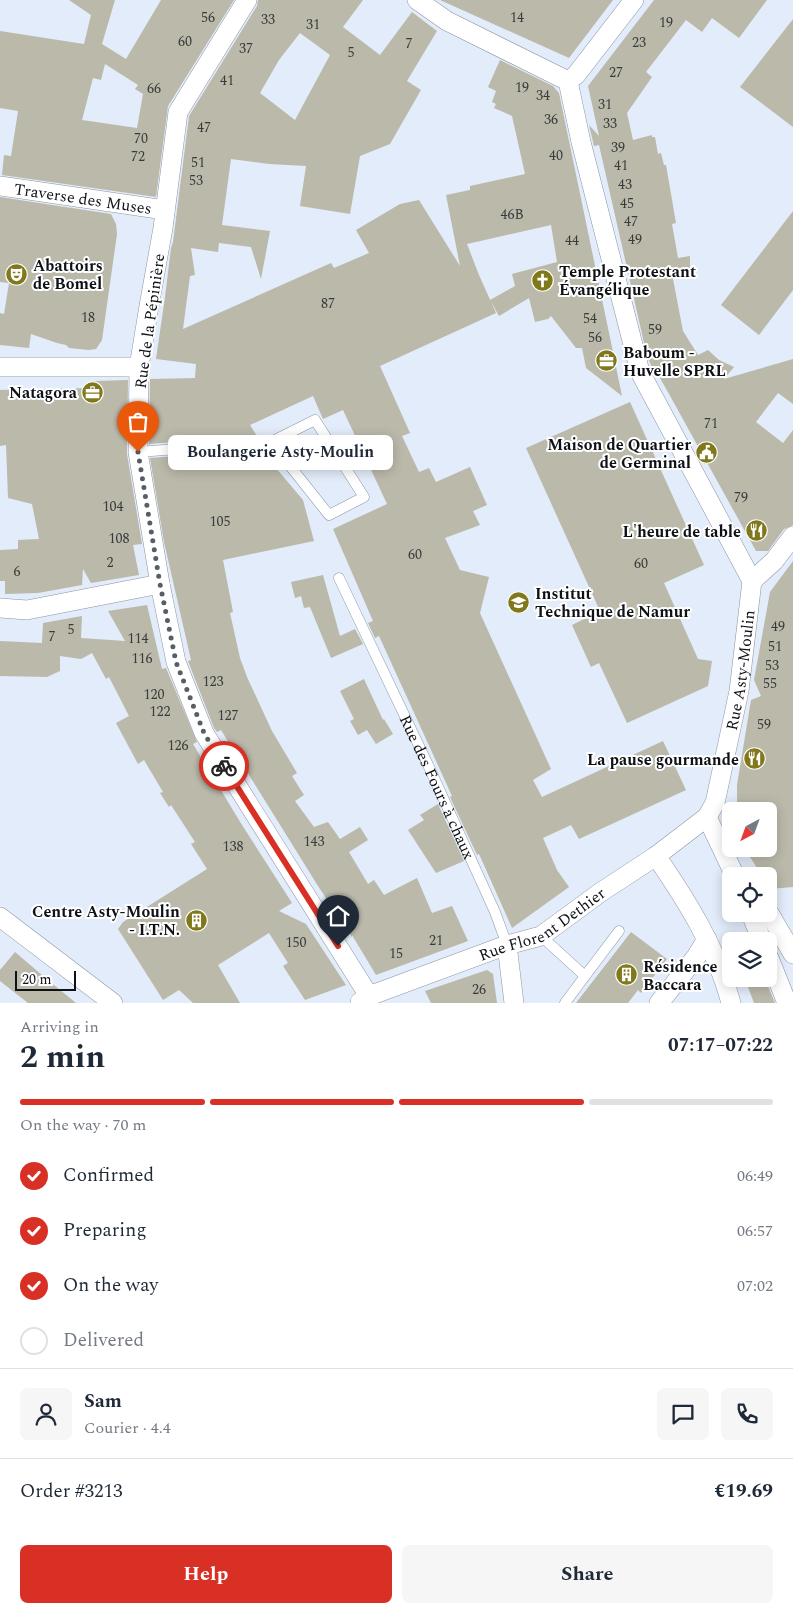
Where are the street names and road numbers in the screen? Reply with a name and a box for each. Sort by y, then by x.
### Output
street label: Traverse des Muses [13,177,153,221]
street label: Rue de la Pépinière [129,252,171,390]
street label: Rue Asty-Moulin [720,609,761,733]
street label: Rue des Fours à chaux [393,711,480,863]
street label: Rue Florent Dethier [475,882,610,967]

